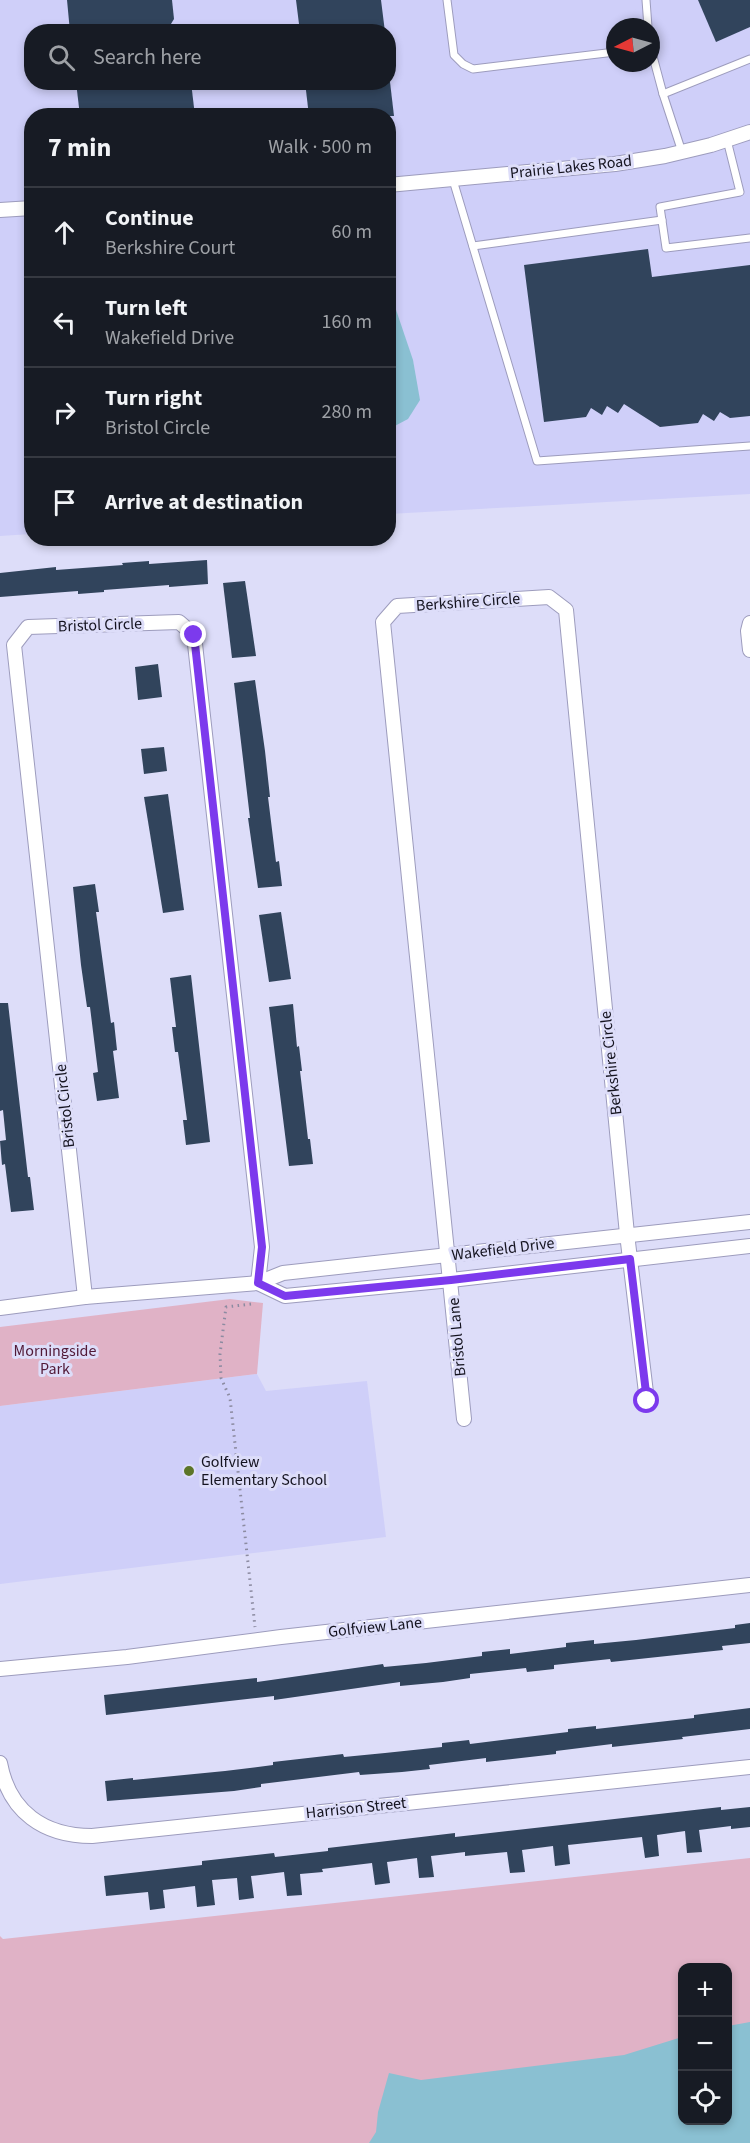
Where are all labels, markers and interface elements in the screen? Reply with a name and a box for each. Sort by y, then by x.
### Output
north arrow [606,18,660,72]
search box [24,24,396,90]
icon: search [45,41,78,74]
text: Search here [93,41,201,73]
text: 7 min [48,129,111,166]
text: Walk · 500 m [268,133,372,161]
street label: Prairie Lakes Road [509,150,633,184]
text: Continue [105,202,194,234]
icon: ahead [48,216,81,249]
text: 60 m [332,218,372,246]
text: Berkshire Court [105,234,235,262]
text: Turn left [105,292,187,324]
icon: left [48,306,81,339]
text: 160 m [322,308,372,336]
text: Wakefield Drive [105,324,234,352]
text: Turn right [105,382,202,414]
icon: right [48,396,81,429]
text: 280 m [322,398,372,426]
text: Bristol Circle [105,414,210,442]
icon: arrive [48,486,81,519]
text: Arrive at destination [105,486,303,518]
street label: Berkshire Circle [415,587,521,617]
street label: Bristol Circle [58,613,143,637]
route end [180,621,206,647]
street label: Berkshire Circle [595,1010,627,1116]
street label: Bristol Circle [50,1063,80,1149]
street label: Wakefield Drive [450,1232,556,1266]
street label: Bristol Lane [443,1297,471,1377]
park label: Morningside Park [14,1340,96,1380]
route start [633,1387,659,1413]
place label: Golfview Elementary School [201,1451,327,1491]
marker: Golfview Elementary School [182,1464,196,1478]
street label: Golfview Lane [327,1611,423,1643]
street label: Harrison Street [305,1792,408,1824]
map controls [678,1963,732,2125]
button: + [678,1963,732,2017]
button: − [678,2017,732,2071]
button: locate [678,2071,732,2125]

